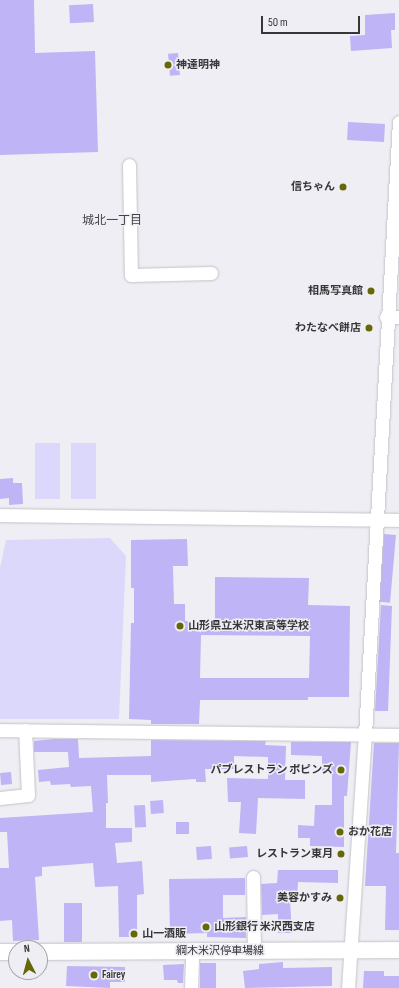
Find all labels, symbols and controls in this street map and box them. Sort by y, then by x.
scale bar [263,8,362,34]
text: 50 m [268,15,288,30]
place label: 神達明神 [176,58,220,72]
marker: 神達明神 [163,60,173,70]
place label: 信ちゃん [291,180,335,194]
marker: 信ちゃん [338,182,348,192]
district label: 城北一丁目 [82,214,142,228]
place label: 相馬写真館 [308,284,363,298]
marker: 相馬写真館 [366,286,376,296]
place label: わたなべ餅店 [295,321,361,335]
marker: わたなべ餅店 [364,323,374,333]
place label: 山形県立米沢東高等学校 [188,619,309,633]
marker: 山形県立米沢東高等学校 [175,621,185,631]
place label: パブレストラン ポピンズ [210,763,333,777]
marker: パブレストラン ポピンズ [336,765,346,775]
place label: おか花店 [348,825,392,839]
marker: おか花店 [335,827,345,837]
place label: レストラン東月 [256,847,333,861]
marker: レストラン東月 [336,849,346,859]
place label: 美容かすみ [277,891,332,905]
marker: 美容かすみ [335,893,345,903]
place label: 山形銀行 米沢西支店 [214,920,315,934]
marker: 山形銀行 米沢西支店 [201,922,211,932]
place label: 山一酒販 [142,927,186,941]
marker: 山一酒販 [129,929,139,939]
north arrow [8,940,48,980]
text: N [23,942,30,955]
street label: 綱木米沢停車場線 [176,944,264,958]
place label: Fairey [102,968,125,982]
marker: Fairey [89,970,99,980]

